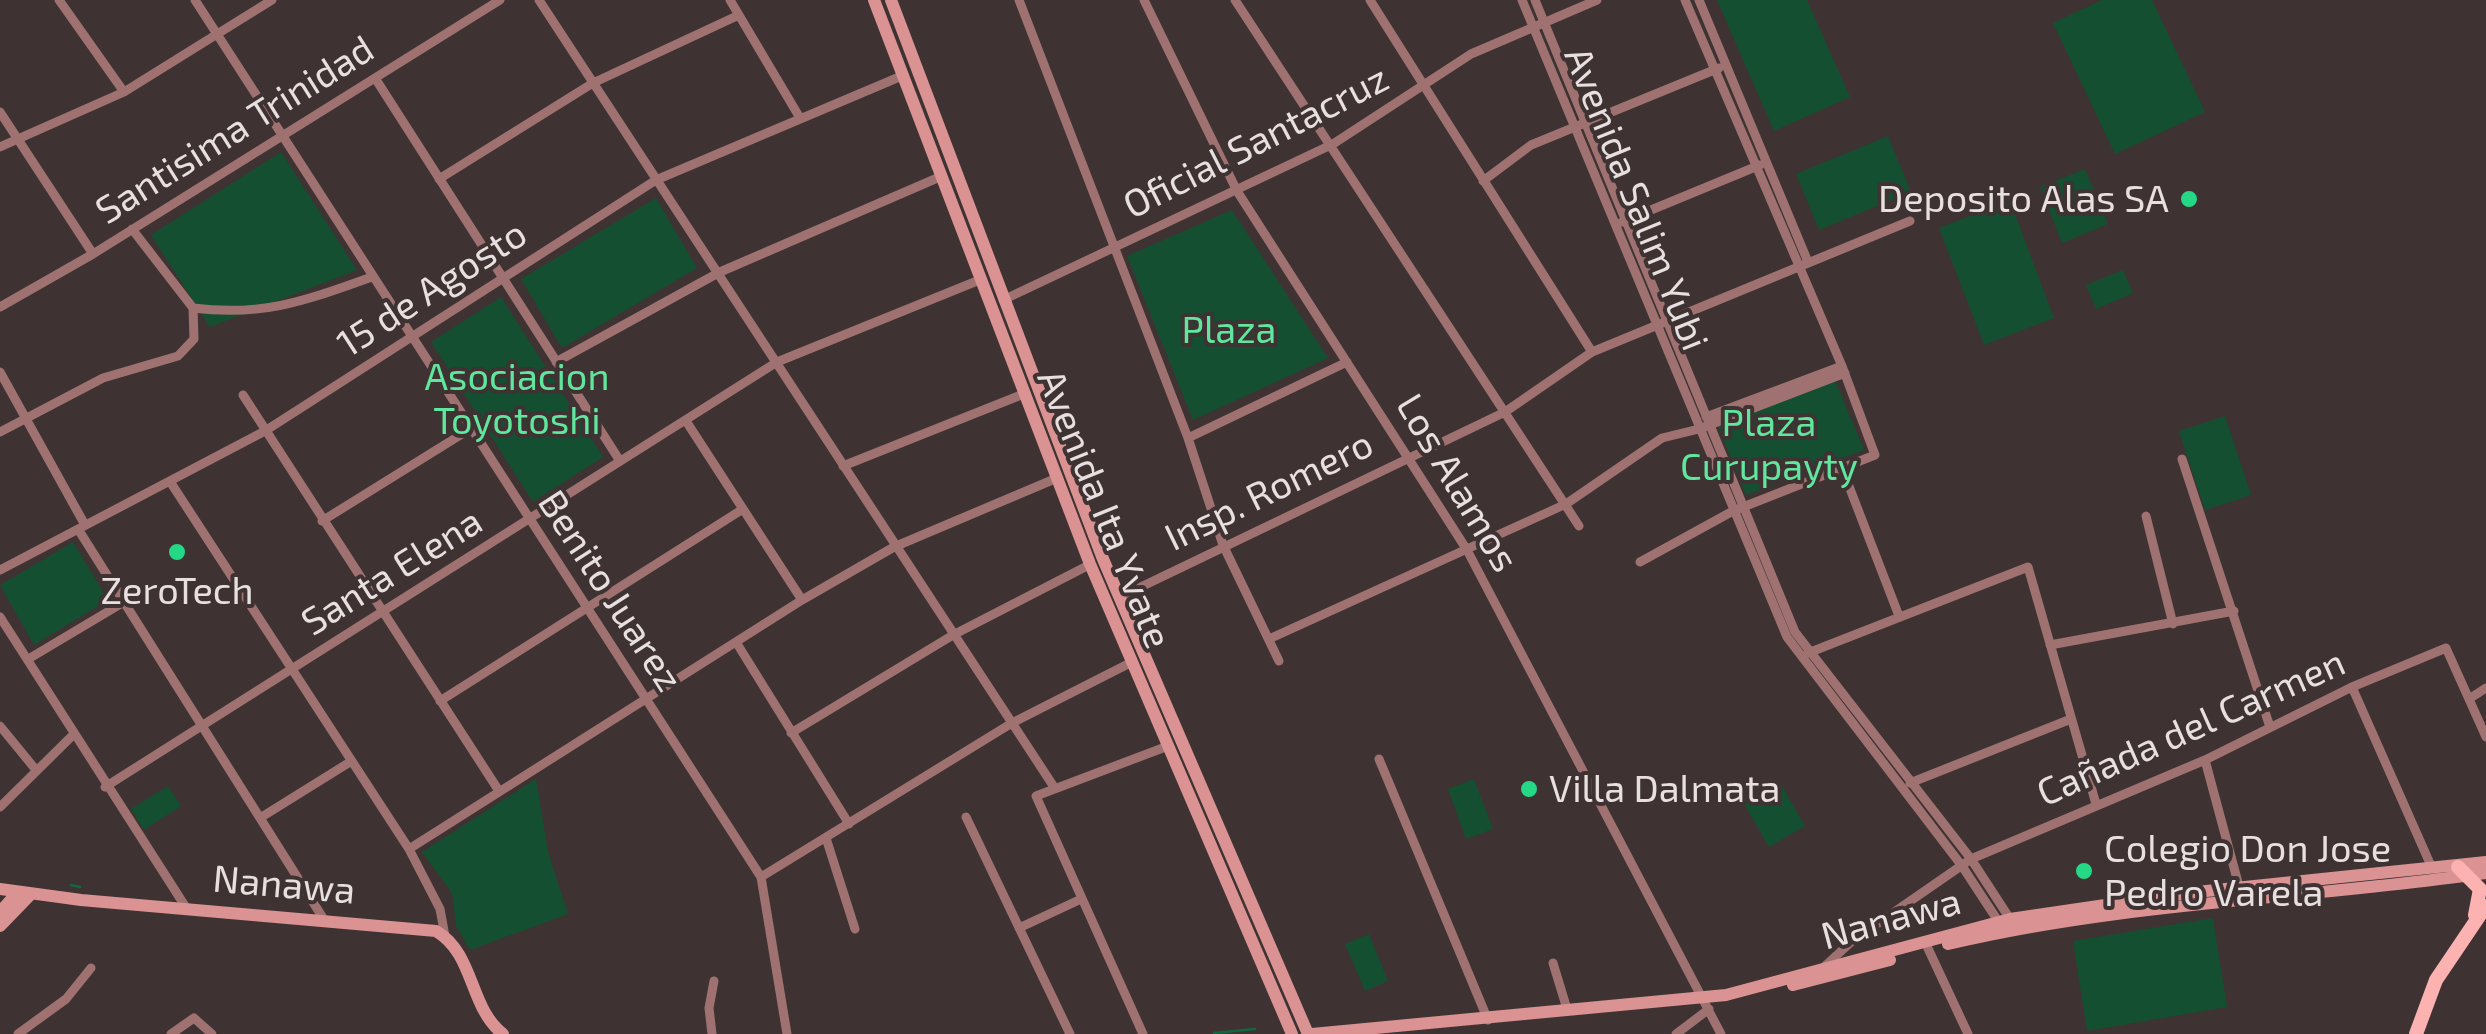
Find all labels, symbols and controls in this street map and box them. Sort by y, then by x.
street label: Santisima Trinidad [88,26,382,234]
street label: Avenida Salim Yubi [1554,41,1718,357]
street label: Oficial Santacruz [1116,56,1396,228]
place label: Deposito Alas SA [1878,176,2169,222]
marker: Deposito Alas SA [2178,188,2200,210]
street label: 15 de Agosto [329,211,535,367]
park label: Plaza [1182,307,1276,353]
park label: Asociacion Toyotoshi [424,354,610,444]
street label: Avenida Ita Yvate [1027,363,1181,655]
street label: Los Alamos [1386,386,1528,580]
park label: Plaza Curupayty [1680,400,1858,489]
street label: Insp. Romero [1158,421,1380,561]
street label: Benito Juarez [528,482,692,700]
street label: Santa Elena [293,499,491,645]
marker: ZeroTech [166,541,188,563]
place label: ZeroTech [101,568,253,614]
street label: Cañada del Carmen [2030,640,2352,816]
place label: Villa Dalmata [1549,766,1780,812]
marker: Villa Dalmata [1518,778,1540,800]
place label: Colegio Don Jose Pedro Varela [2104,826,2391,916]
street label: Nanawa [211,856,357,914]
marker: Colegio Don Jose Pedro Varela [2073,860,2095,882]
street label: Nanawa [1816,879,1966,959]

